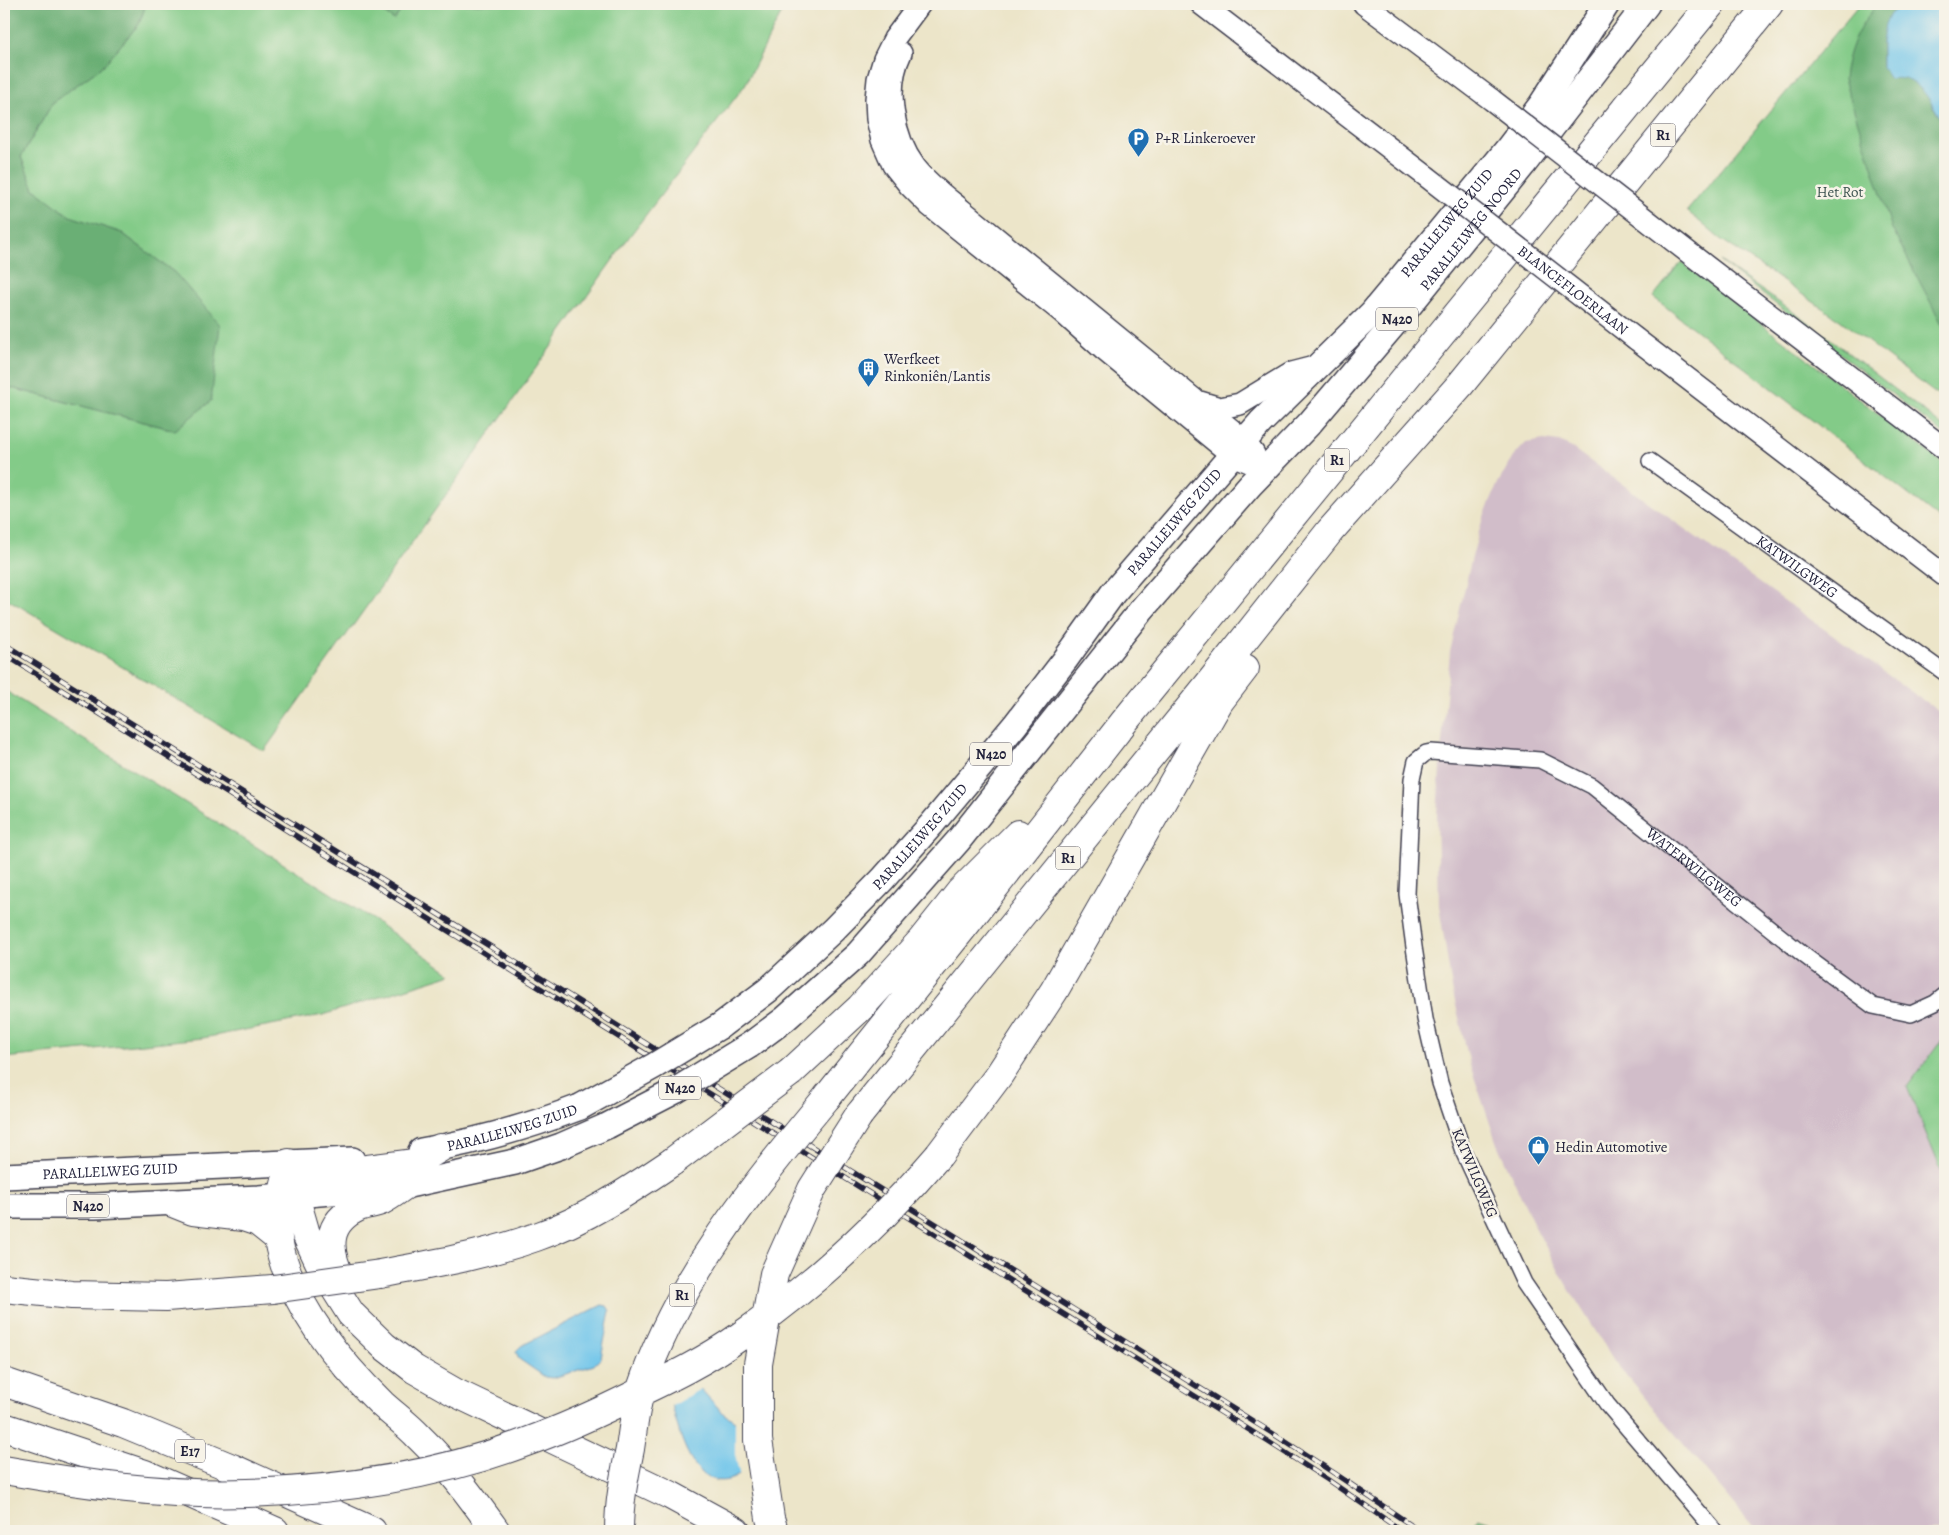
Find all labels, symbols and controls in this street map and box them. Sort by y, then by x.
road number: R1 [1650,124,1676,146]
parking icon: P+R Linkeroever [1127,126,1151,157]
place label: P+R Linkeroever [1155,128,1256,148]
street label: PARALLELWEG ZUID [1396,164,1498,281]
street label: PARALLELWEG NOORD [1415,164,1527,295]
park label: Het Rot [1817,182,1863,202]
street label: BLANCEFLOERLAAN [1514,241,1632,339]
road number: N420 [1376,308,1418,330]
place label: Werfkeet Rinkoniên/Lantis [883,349,990,386]
building icon: Werfkeet Rinkoniên/Lantis [856,356,880,387]
road number: R1 [1324,448,1350,472]
street label: PARALLELWEG ZUID [1123,464,1226,580]
street label: KATWILGWEG [1752,531,1842,603]
road number: N420 [970,742,1012,766]
street label: PARALLELWEG ZUID [868,779,972,894]
street label: WATERWILGWEG [1641,822,1746,912]
road number: R1 [1056,846,1080,870]
road number: N420 [659,1076,701,1100]
street label: PARALLELWEG ZUID [445,1099,580,1156]
street label: KATWILGWEG [1447,1125,1503,1221]
shop icon: Hedin Automotive [1527,1135,1551,1166]
place label: Hedin Automotive [1555,1137,1668,1157]
street label: PARALLELWEG ZUID [42,1158,178,1184]
road number: N420 [67,1194,109,1218]
road number: R1 [670,1284,694,1306]
road number: E17 [175,1440,205,1462]

